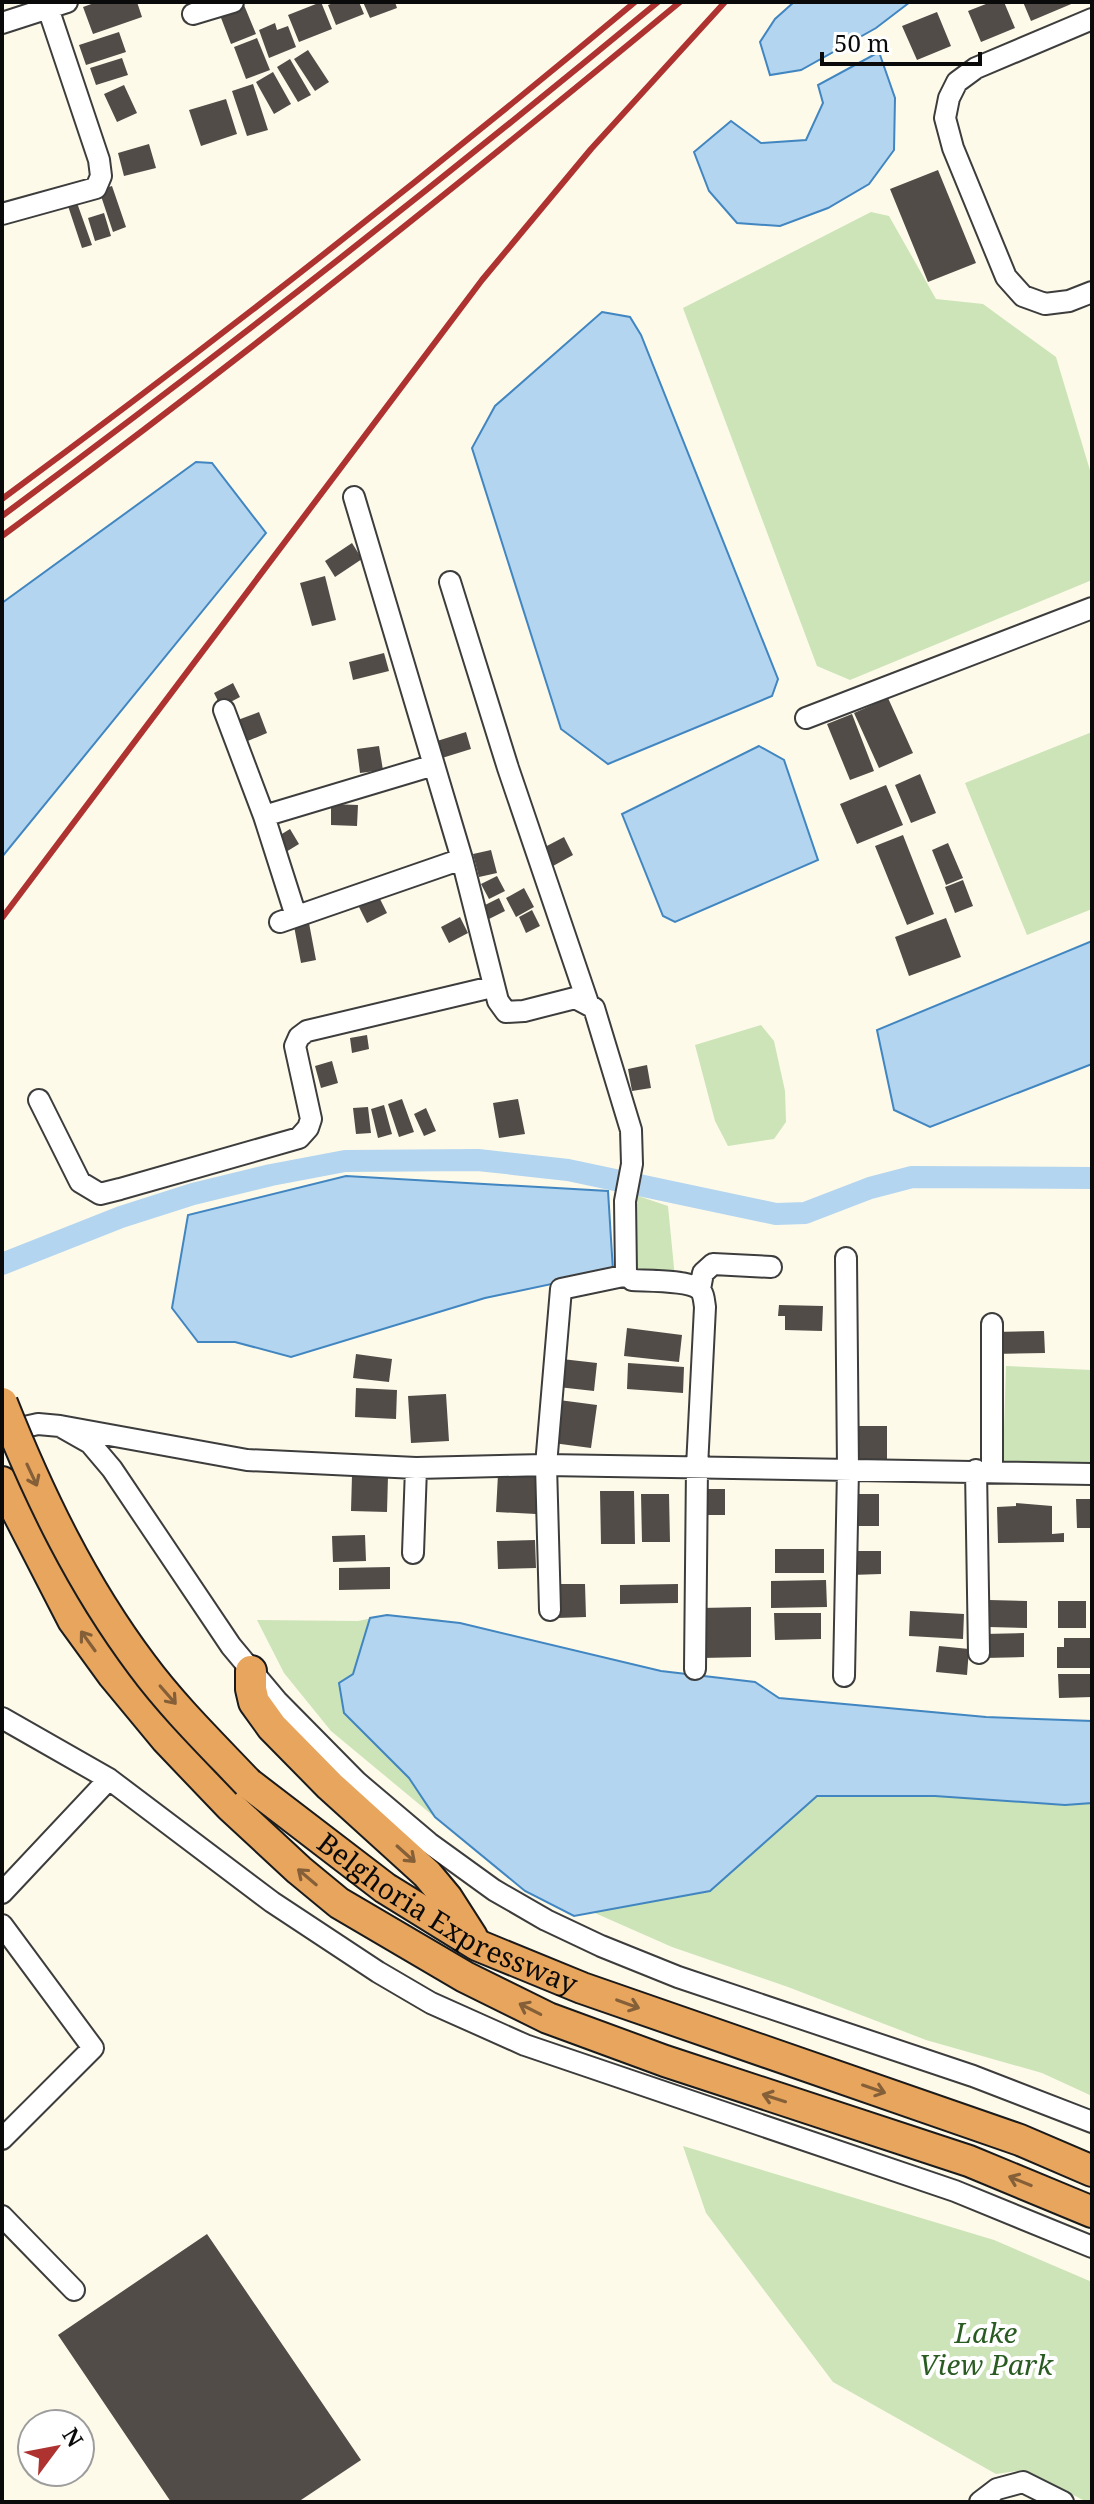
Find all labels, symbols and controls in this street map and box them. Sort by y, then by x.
scale bar [822,16,980,66]
text: 50 m [834,26,890,59]
one-way arrow [25,1463,40,1487]
one-way arrow [80,1630,97,1652]
one-way arrow [158,1685,176,1705]
street label: Belghoria Expressway [310,1823,584,2002]
one-way arrow [395,1844,415,1862]
one-way arrow [297,1868,318,1886]
one-way arrow [615,1998,640,2013]
one-way arrow [519,2001,542,2016]
one-way arrow [861,2083,886,2097]
one-way arrow [762,2089,787,2104]
one-way arrow [1008,2173,1033,2188]
park label: Lake View Park [919,2313,1054,2383]
north arrow [16,2408,96,2488]
text: N [56,2422,91,2452]

